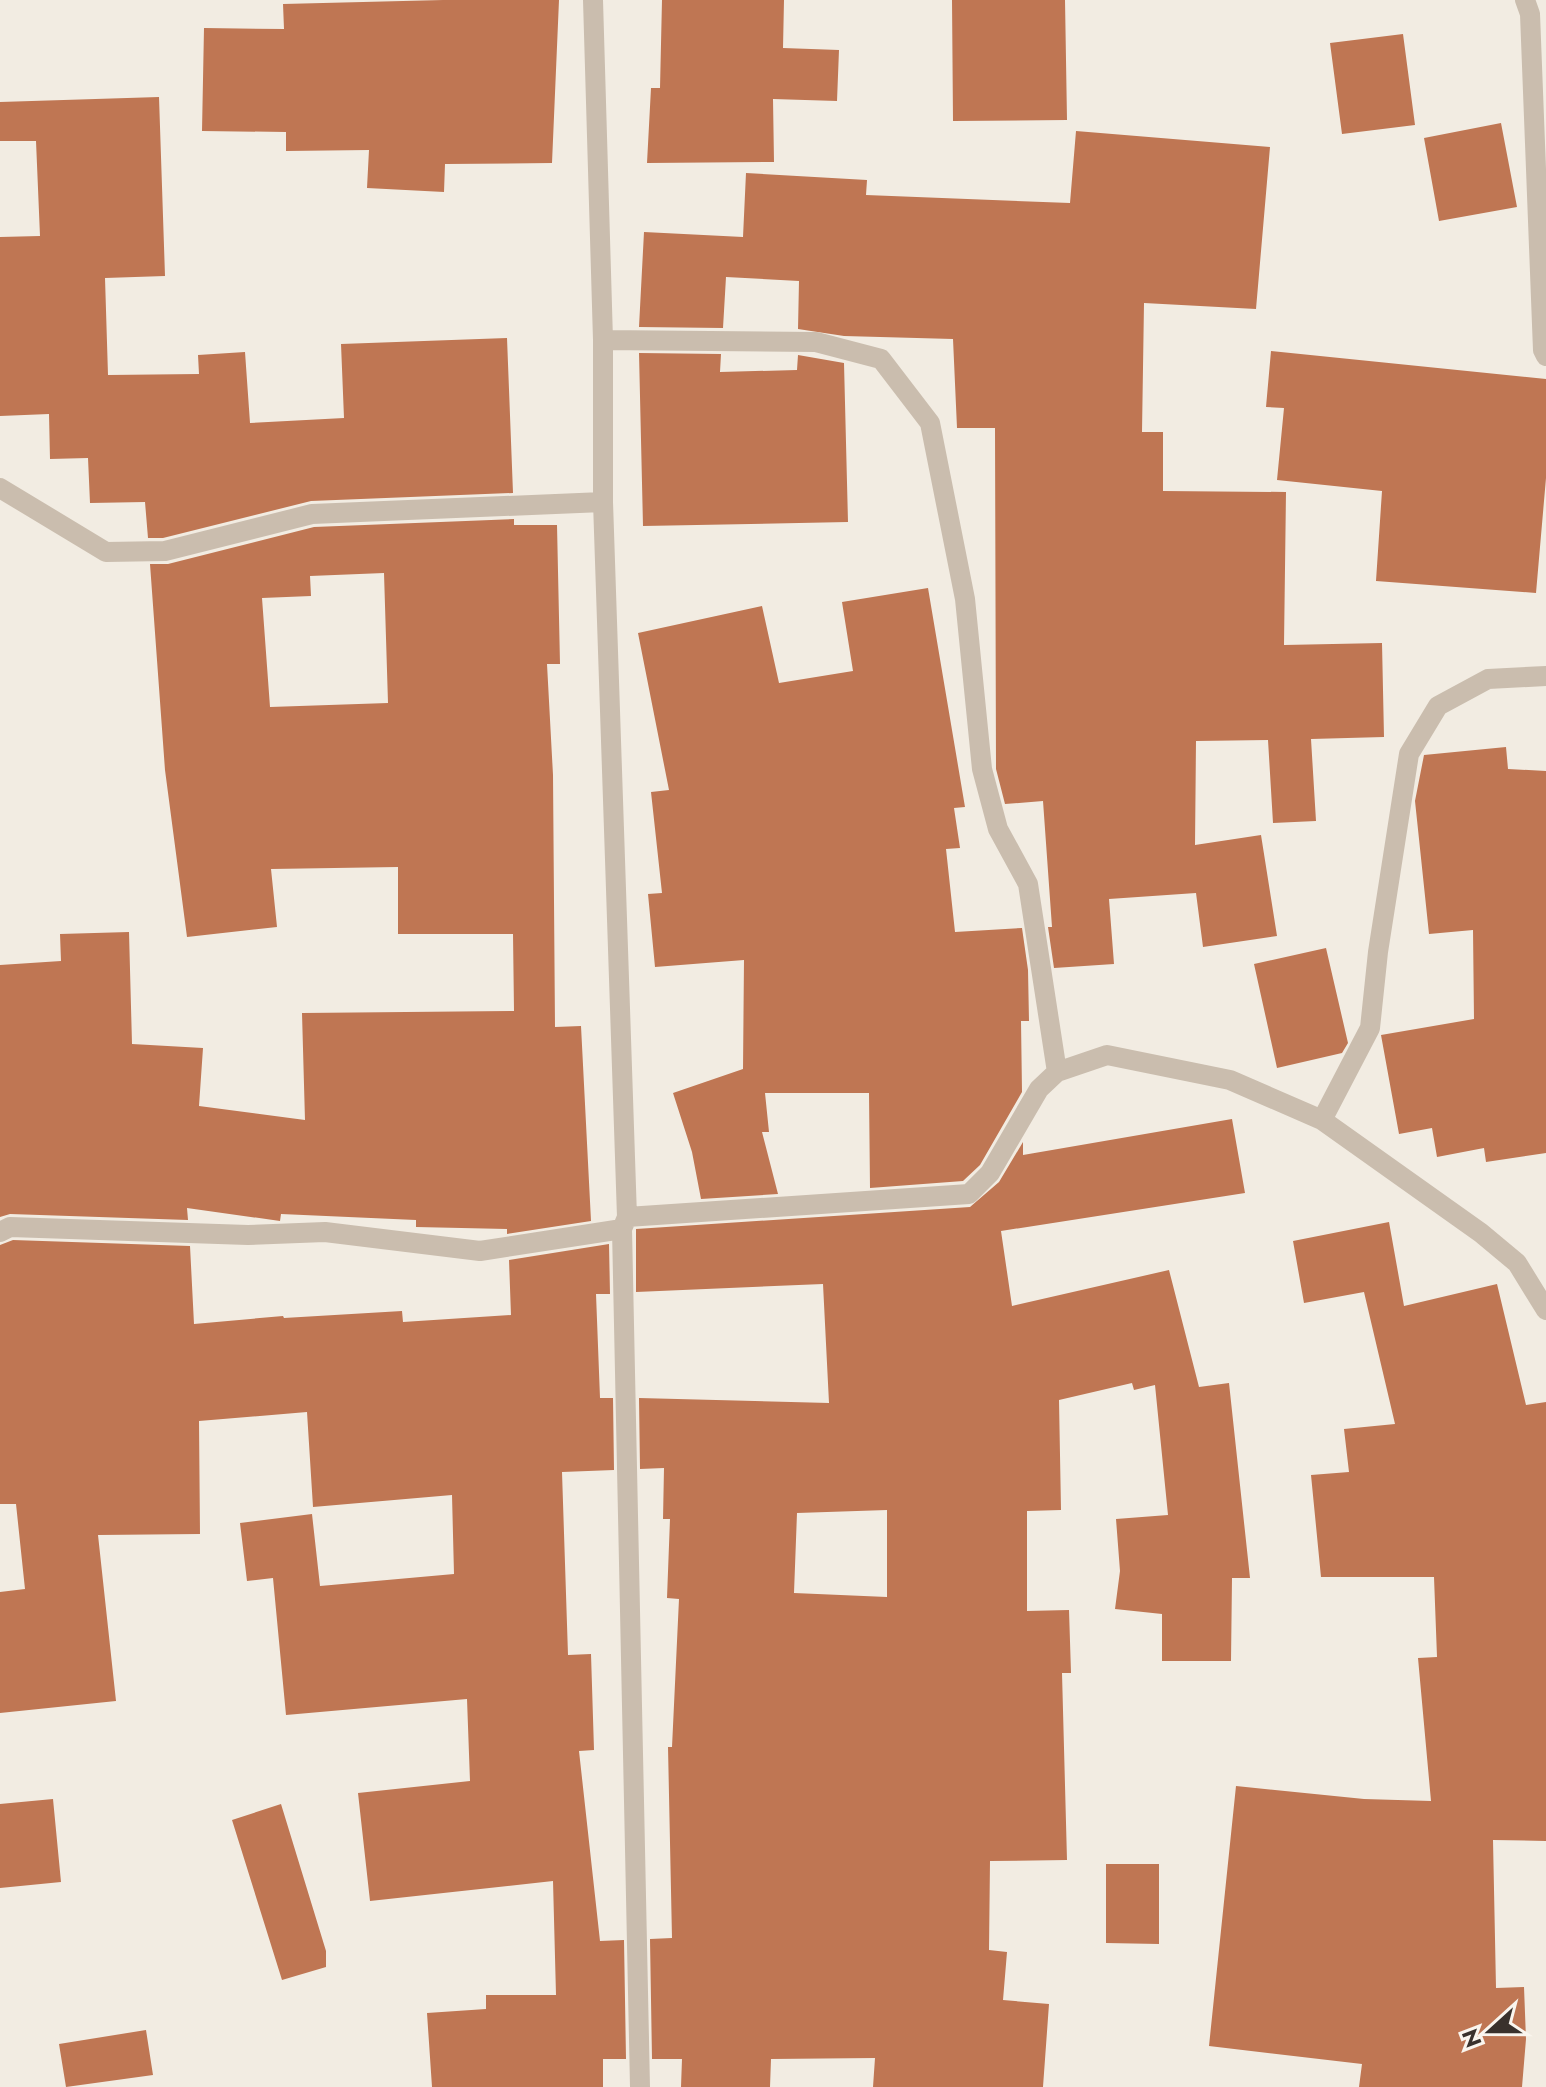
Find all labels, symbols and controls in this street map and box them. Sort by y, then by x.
north arrow [1450,1991,1530,2071]
text: N [1453,2024,1489,2052]

